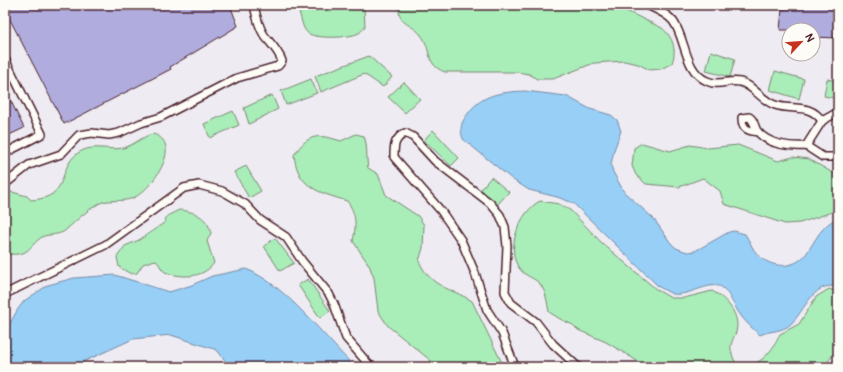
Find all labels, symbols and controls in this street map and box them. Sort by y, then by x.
north arrow [781,22,821,62]
text: N [802,32,817,45]

